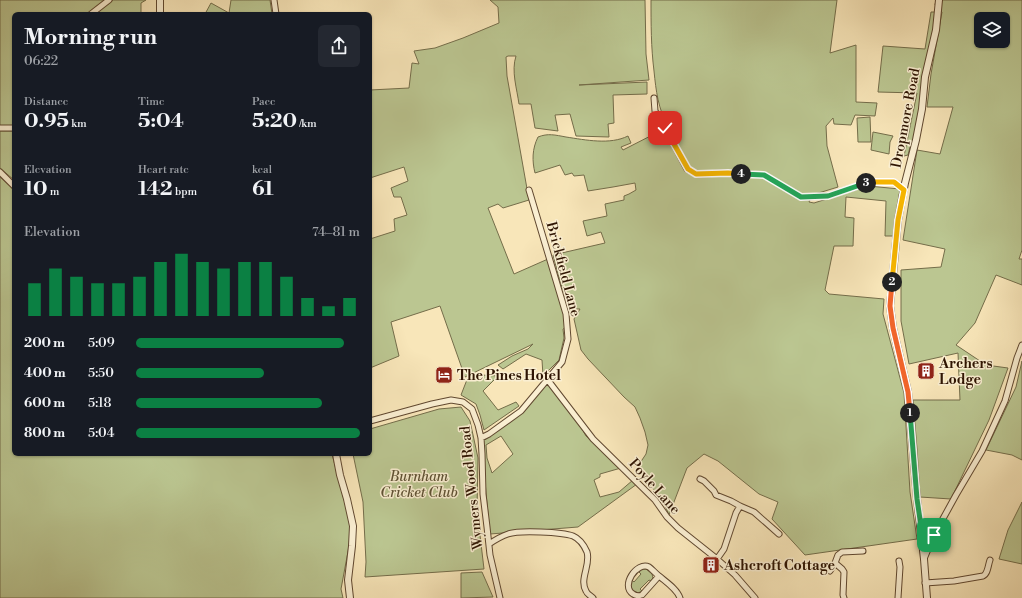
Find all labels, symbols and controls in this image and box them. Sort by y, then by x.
map controls [974,12,1010,48]
button: layers [974,12,1010,48]
text: Morning run [24,24,157,51]
button: share [318,25,360,67]
text: 06:22 [24,53,58,69]
street label: Dropmore Road [887,67,924,170]
text: Distance [24,95,68,109]
text: Time [138,95,165,109]
text: Pace [252,95,276,109]
text: 0.95 [24,109,69,134]
text: 5:04 [138,109,184,134]
text: 5:20 [252,109,297,134]
pin [648,111,682,145]
text: km [69,117,87,131]
text: /km [297,117,317,131]
icon: check [654,117,676,139]
text: Elevation [24,163,72,177]
text: Heart rate [138,163,189,177]
text: kcal [252,163,272,177]
pin: 4 [731,164,751,184]
text: 4 [737,167,745,181]
pin: 3 [856,173,876,193]
text: 3 [863,176,869,190]
text: 10 [24,177,48,202]
text: 142 [138,177,173,202]
text: 61 [252,177,274,202]
text: m [48,185,59,199]
text: bpm [173,185,197,199]
street label: Brickfield Lane [541,219,584,319]
text: Elevation [24,224,80,240]
text: 74–81 m [312,224,360,240]
pin: 2 [882,272,902,292]
text: 2 [889,275,895,289]
text: 200 m [24,335,65,351]
text: 5:09 [88,335,115,351]
place label: Archers Lodge [938,355,992,389]
building icon: Archers Lodge [916,361,936,381]
text: 400 m [24,365,66,381]
text: 5:50 [88,365,114,381]
hotel icon: The Pines Hotel [434,365,454,385]
place label: The Pines Hotel [457,367,561,385]
text: 600 m [24,395,65,411]
text: 5:18 [88,395,111,411]
pin: 1 [900,403,920,423]
text: 1 [907,406,913,420]
text: 800 m [24,425,65,441]
text: 5:04 [88,425,114,441]
street label: Wymers Wood Road [457,425,488,552]
street label: Poyle Lane [625,455,684,518]
park label: Burnham Cricket Club [380,468,458,502]
pin [917,518,951,552]
icon: arrive [923,524,945,546]
building icon: Ashcroft Cottage [701,555,721,575]
place label: Ashcroft Cottage [723,557,836,575]

